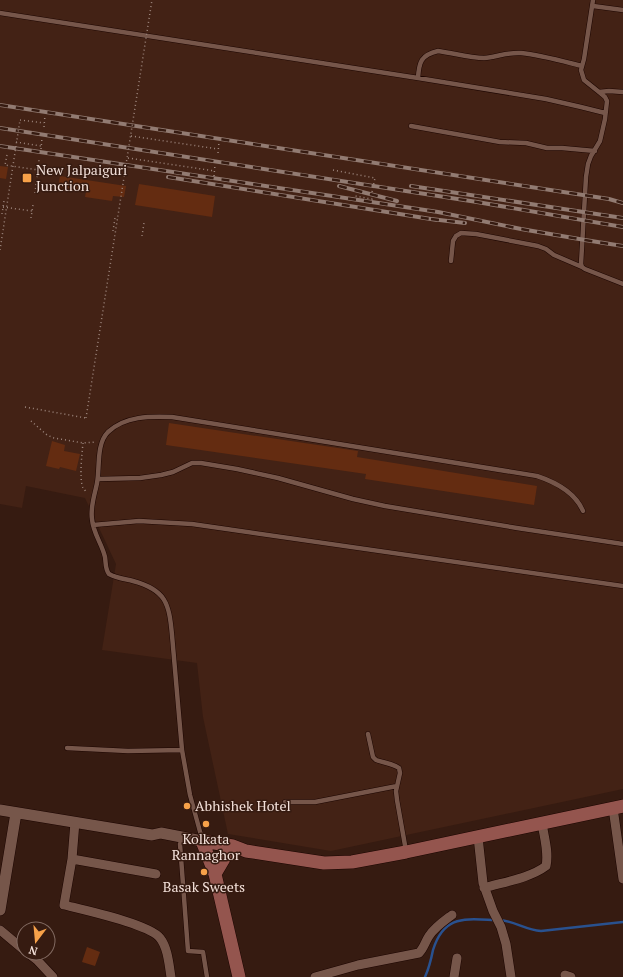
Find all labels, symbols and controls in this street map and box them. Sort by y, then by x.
place label: New Jalpaiguri Junction [36,160,127,195]
marker: New Jalpaiguri Junction [21,172,33,184]
place label: Abhishek Hotel [195,796,291,815]
marker: Abhishek Hotel [182,801,192,811]
marker: Kolkata Rannaghor [201,819,211,829]
place label: Kolkata Rannaghor [172,829,241,864]
marker: Basak Sweets [199,867,209,877]
place label: Basak Sweets [163,877,245,896]
north arrow [16,921,56,961]
text: N [27,943,39,958]

